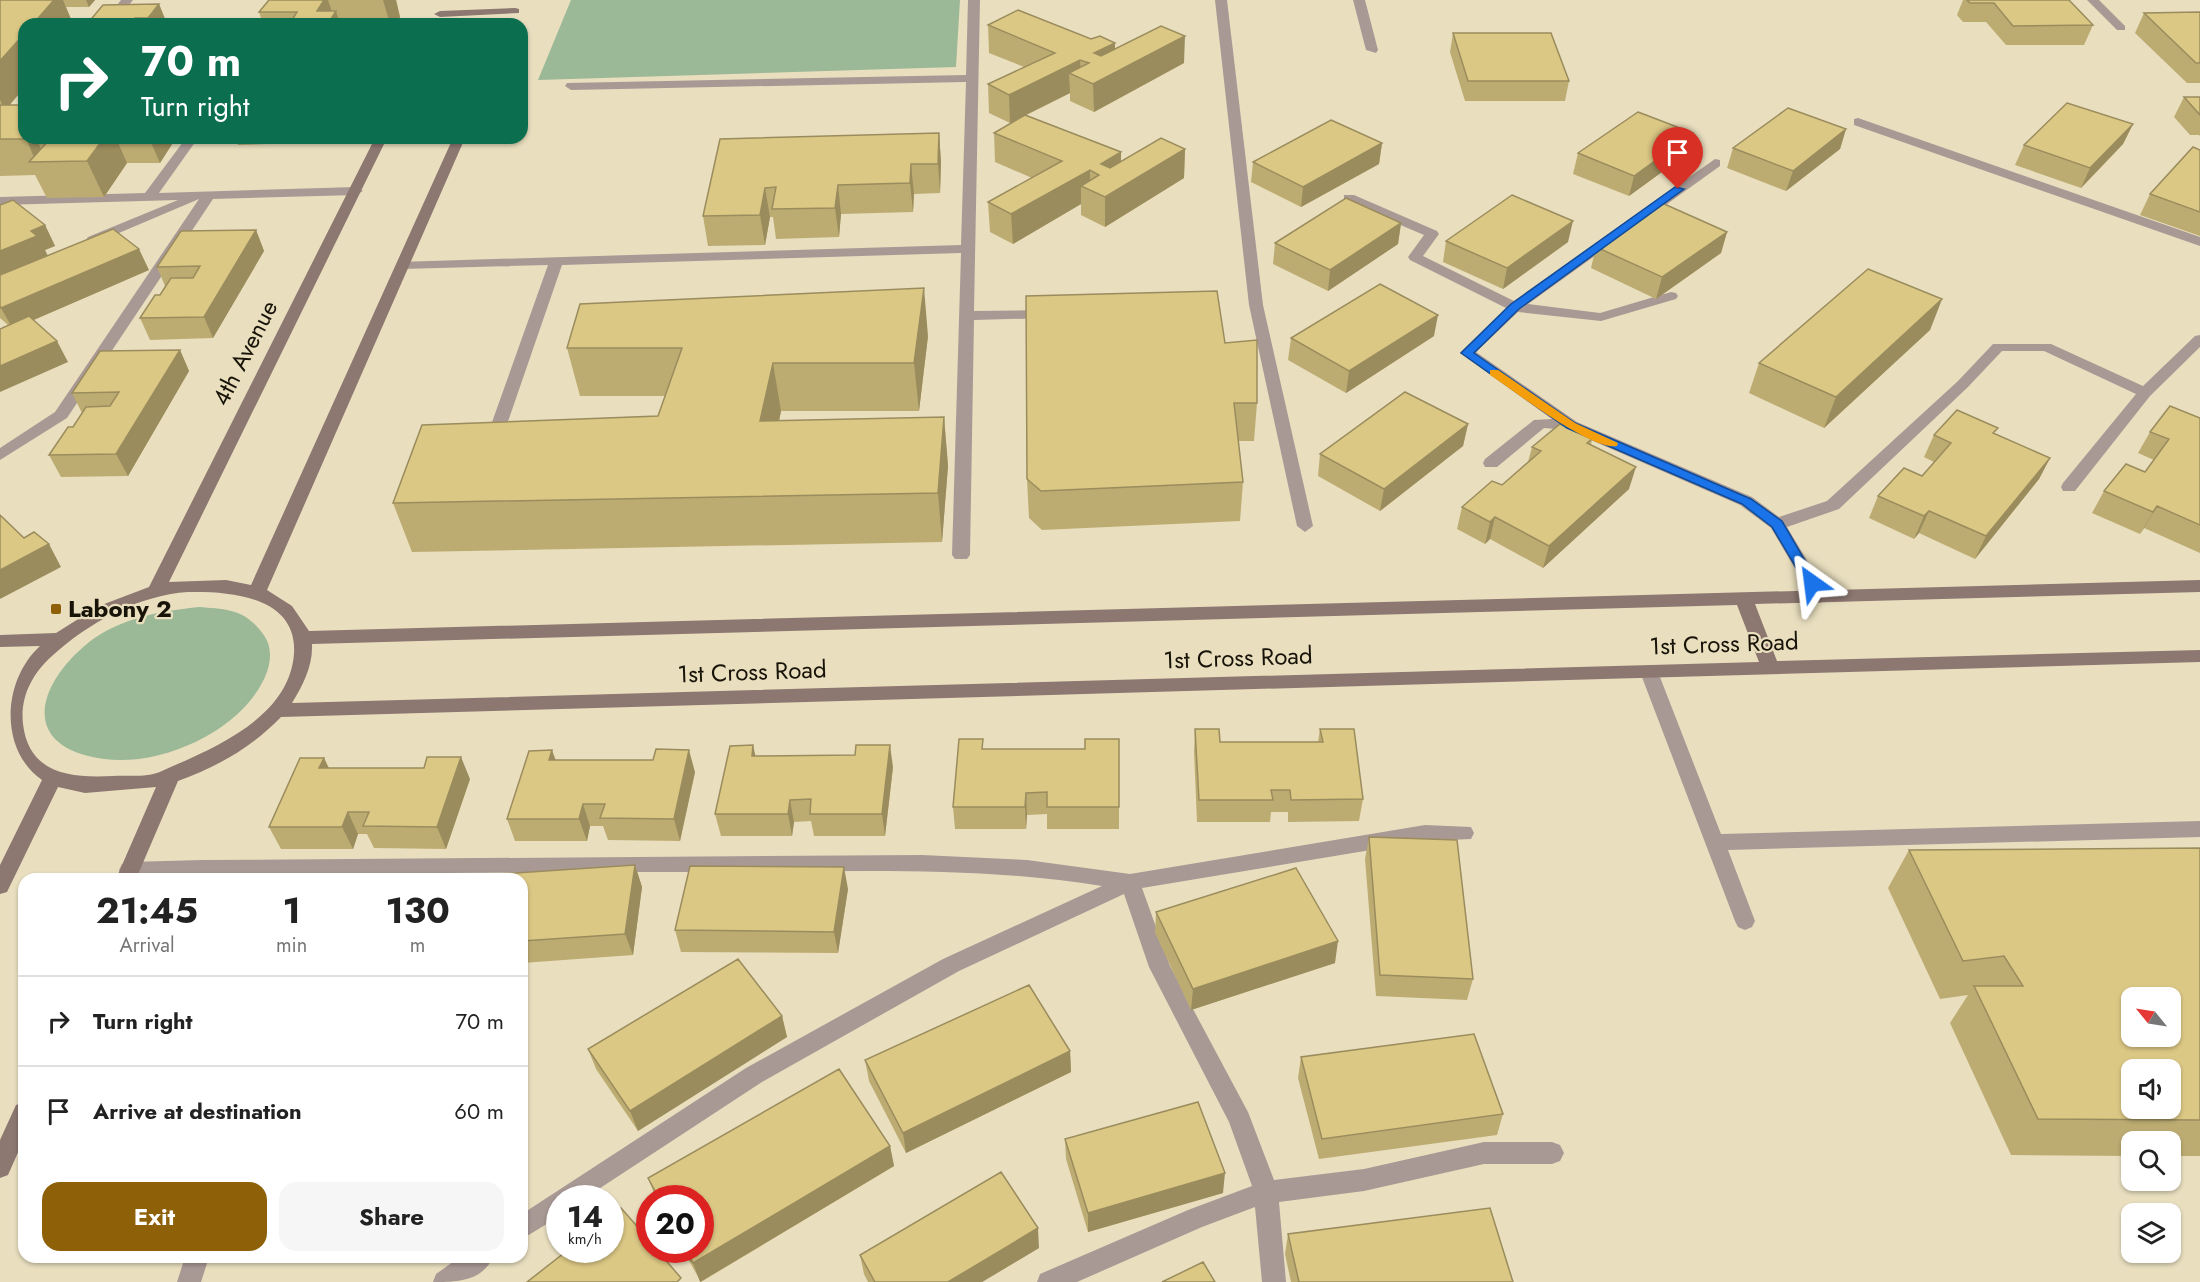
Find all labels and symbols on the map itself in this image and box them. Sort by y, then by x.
pin [1652,127,1703,189]
street label: 4th Avenue [203,294,286,412]
position arrow [1780,551,1844,615]
place label: Labony 2 [68,591,172,626]
marker: Labony 2 [49,602,63,616]
street label: 1st Cross Road [1649,623,1799,664]
street label: 1st Cross Road [1163,637,1313,678]
street label: 1st Cross Road [677,651,827,692]
north arrow [2121,987,2181,1047]
speed limit sign: 20 [636,1185,714,1263]

